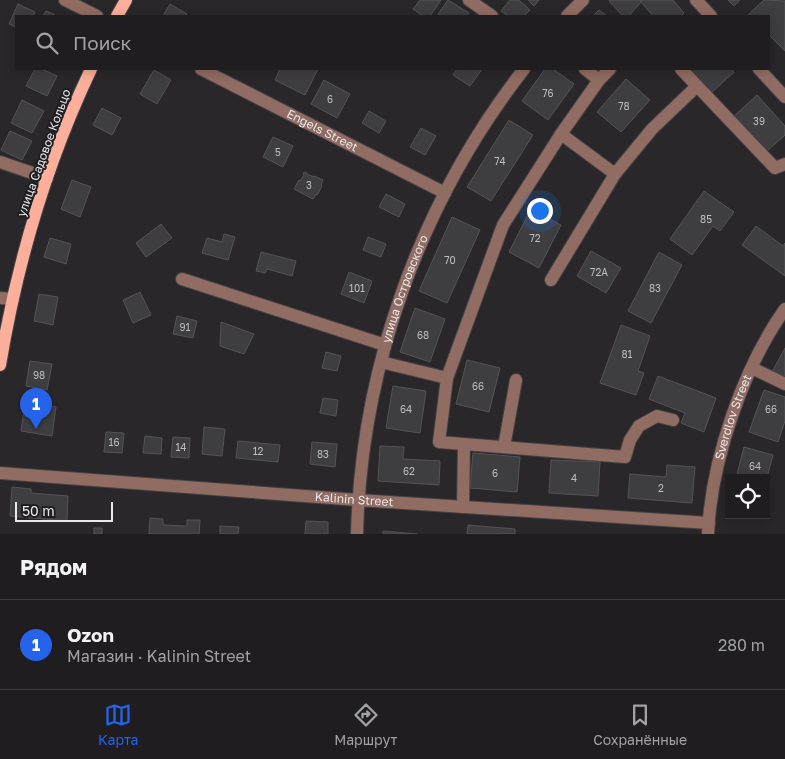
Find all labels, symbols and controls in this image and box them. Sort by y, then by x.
search box [15,15,770,70]
icon: search [33,29,61,57]
text: Поиск [73,31,132,54]
street label: улица Садовое Кольцо [13,87,74,219]
house number: 76 [542,87,554,99]
house number: 6 [327,93,333,105]
house number: 78 [618,100,630,112]
street label: Engels Street [284,106,361,155]
house number: 39 [753,115,765,127]
house number: 5 [275,146,281,158]
house number: 74 [494,155,506,167]
house number: 3 [306,179,312,191]
your location [527,198,553,224]
house number: 85 [700,213,712,225]
street label: улица Островского [378,232,431,345]
house number: 72 [529,232,541,244]
house number: 70 [444,254,456,266]
house number: 72А [590,266,608,278]
house number: 101 [349,282,365,294]
house number: 83 [649,282,661,294]
house number: 91 [180,321,191,333]
house number: 68 [417,329,429,341]
house number: 81 [622,348,633,360]
house number: 98 [33,369,45,381]
street label: Sverdlov Street [711,372,754,461]
house number: 66 [472,380,484,392]
pin: 1 [20,388,52,429]
house number: 64 [400,403,412,415]
house number: 66 [765,403,777,415]
house number: 16 [109,436,119,448]
house number: 14 [176,441,186,453]
house number: 12 [253,445,264,457]
house number: 83 [317,448,329,460]
house number: 64 [749,460,761,472]
house number: 62 [403,465,415,477]
house number: 6 [492,467,498,479]
house number: 4 [571,472,577,484]
map controls [725,474,770,519]
button: locate [725,474,770,519]
house number: 2 [658,482,664,494]
street label: Kalinin Street [314,489,394,509]
scale bar [15,499,112,522]
text: 50 m [22,502,55,519]
text: Рядом [20,554,87,580]
text: Ozon [67,623,114,646]
text: 1 [32,635,40,655]
text: 280 m [718,635,765,655]
text: Магазин · Kalinin Street [67,646,251,666]
tab: Карта [98,701,138,748]
tab: Маршрут [334,701,397,748]
tab: Сохранённые [593,701,687,748]

